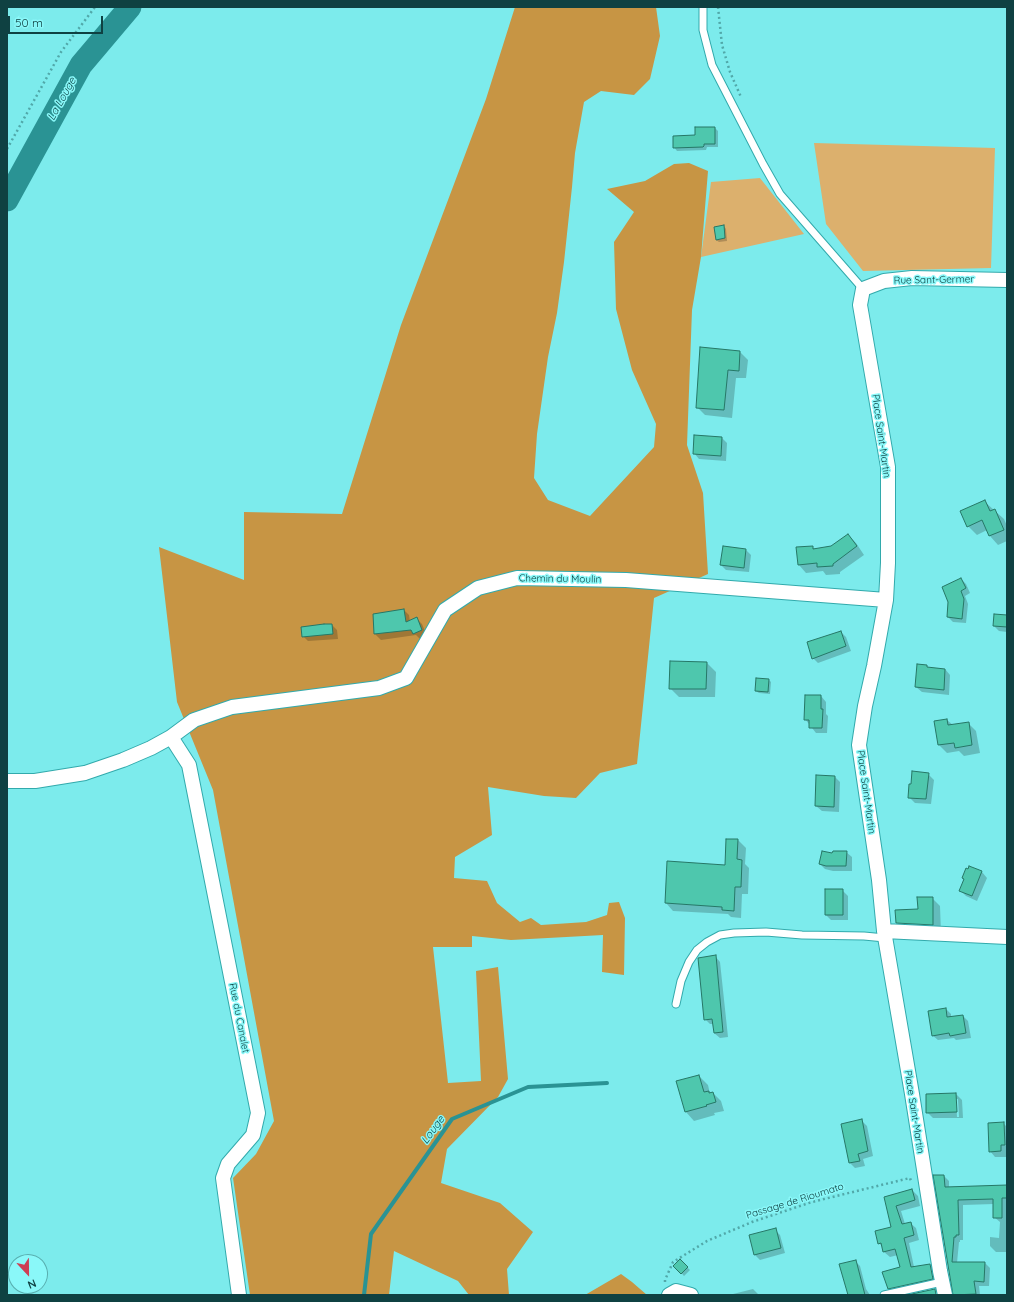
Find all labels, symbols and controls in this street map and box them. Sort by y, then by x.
scale bar [10,8,105,34]
text: 50 m [15,15,43,30]
water label: La Louge [45,75,79,123]
street label: Rue Sant-Germer [894,273,974,287]
street label: Place Saint-Martin [869,393,893,479]
street label: Chemin du Moulin [519,572,601,586]
street label: Place Saint-Martin [854,749,878,835]
street label: Rue du Canalet [226,982,252,1054]
street label: Place Saint-Martin [901,1069,927,1155]
water label: Louge [418,1113,448,1147]
street label: Passage de Rioumato [745,1180,845,1222]
north arrow [8,1254,48,1294]
text: N [26,1276,38,1292]

